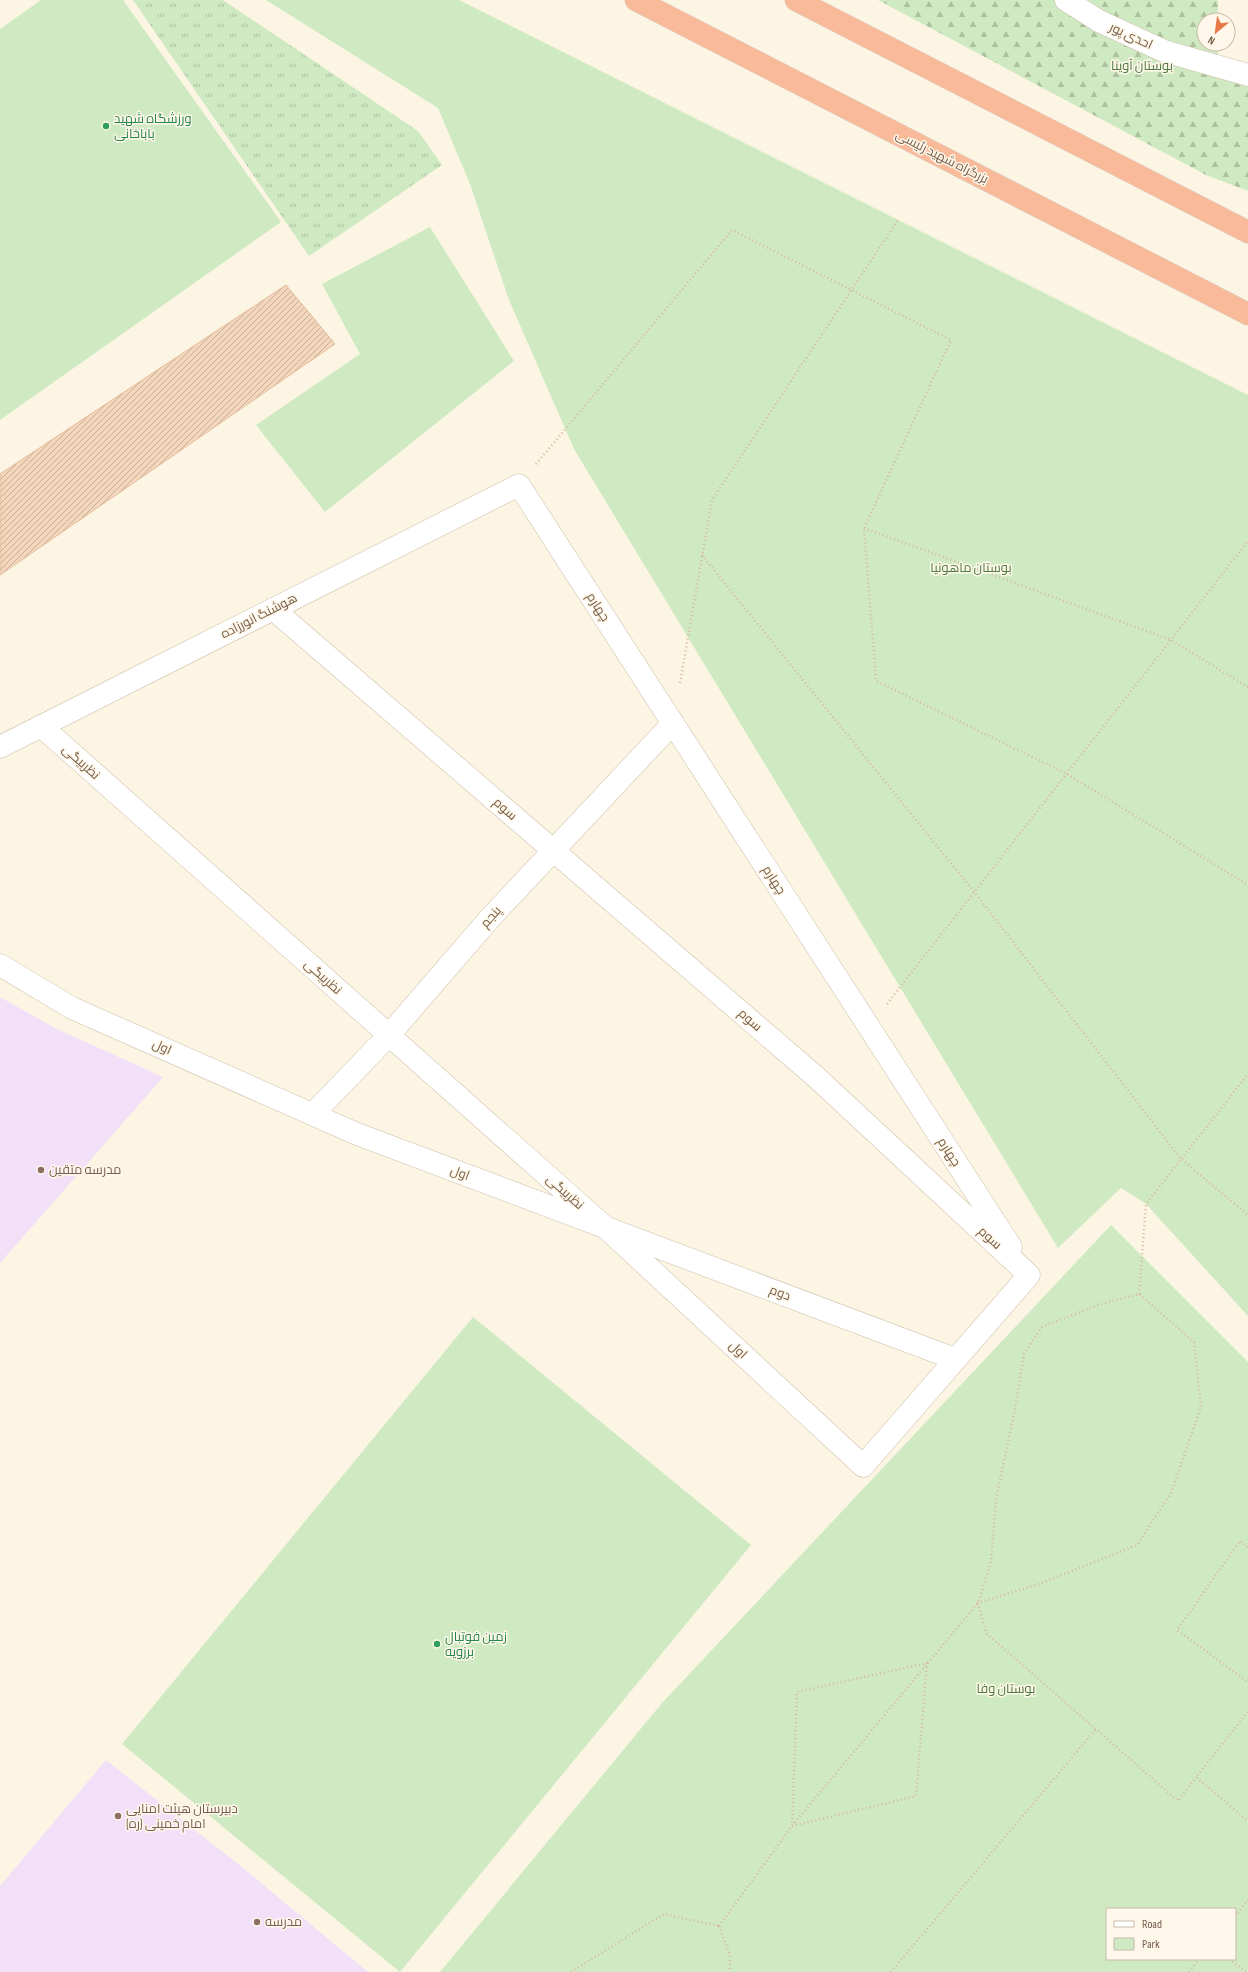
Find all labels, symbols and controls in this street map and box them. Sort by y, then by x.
north arrow [1196,12,1236,52]
street label: احدی پور [1106,19,1155,54]
text: N [1206,33,1217,47]
park label: بوستان آوینا [1111,58,1173,74]
place label: ورزشگاه شهید باباخانی [114,111,191,142]
marker: ورزشگاه شهید باباخانی [101,121,111,131]
street label: بزرگراه شهید رئیسی [893,127,991,187]
park label: بوستان ماهونیا [930,560,1012,576]
street label: هوشنگ انورزاده [218,590,300,642]
street label: چهارم [582,590,613,625]
street label: نظربیگی [59,741,103,783]
street label: سوم [489,794,520,824]
street label: چهارم [758,863,789,898]
street label: پنجم [477,902,506,932]
street label: نظربیگی [301,956,345,998]
street label: سوم [734,1005,765,1035]
street label: اول [150,1036,174,1058]
street label: چهارم [933,1135,964,1170]
place label: مدرسه متقین [49,1162,121,1178]
street label: اول [448,1162,472,1184]
marker: مدرسه متقین [36,1165,46,1175]
street label: نظربیگی [543,1171,587,1213]
street label: سوم [974,1223,1005,1254]
street label: دوم [767,1282,793,1305]
street label: اول [726,1338,750,1362]
place label: زمین فوتبال برزویه [445,1629,507,1660]
marker: زمین فوتبال برزویه [432,1639,442,1649]
park label: بوستان وفا [977,1681,1035,1697]
place label: دبیرستان هیئت امنایی امام خمینی (ره) [126,1801,238,1833]
marker: دبیرستان هیئت امنایی امام خمینی (ره) [113,1811,123,1821]
legend [1106,1908,1236,1960]
place label: مدرسه [265,1914,302,1930]
marker: مدرسه [252,1917,262,1927]
text: Road [1142,1917,1162,1932]
text: Park [1142,1937,1160,1952]

